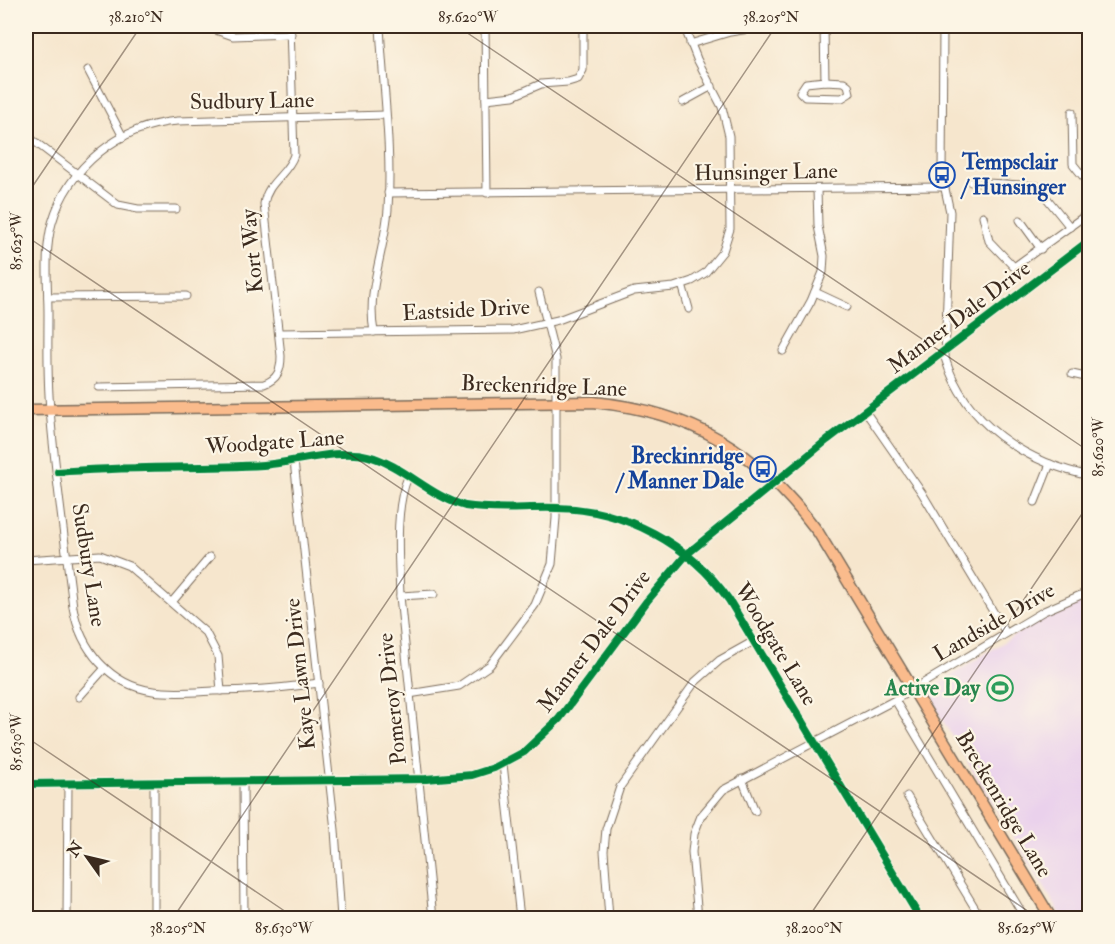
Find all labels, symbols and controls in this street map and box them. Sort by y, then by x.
text: 38.210°N [109,8,164,27]
text: 85.620°W [438,8,499,27]
text: 38.205°N [743,8,800,27]
street label: Sudbury Lane [190,86,314,116]
place label: Tempsclair / Hunsinger [960,148,1067,202]
street label: Hunsinger Lane [694,157,838,187]
bus stop icon: Tempsclair / Hunsinger [927,160,957,190]
street label: Kort Way [234,207,270,294]
text: 85.625°W [7,211,26,270]
street label: Manner Dale Drive [882,254,1036,380]
street label: Eastside Drive [401,293,531,327]
street label: Breckenridge Lane [460,369,628,403]
text: 85.620°W [1089,416,1108,477]
street label: Woodgate Lane [204,423,345,461]
place label: Breckinridge / Manner Dale [615,442,745,495]
bus stop icon: Breckinridge / Manner Dale [748,454,778,484]
street label: Sudbury Lane [65,501,113,629]
street label: Manner Dale Drive [531,564,657,718]
street label: Woodgate Lane [728,576,824,711]
street label: Landside Drive [928,576,1060,668]
street label: Kaye Lawn Drive [278,597,322,751]
street label: Pomeroy Drive [371,632,413,766]
sports icon: Active Day [985,673,1015,703]
place label: Active Day [884,674,981,703]
text: 85.630°W [7,712,26,771]
street label: Breckenridge Lane [949,726,1059,882]
north arrow [57,827,117,887]
text: N [63,837,88,862]
text: 38.205°N [150,919,207,938]
text: 85.630°W [255,919,314,938]
text: 38.200°N [785,919,843,938]
text: 85.625°W [998,919,1057,938]

